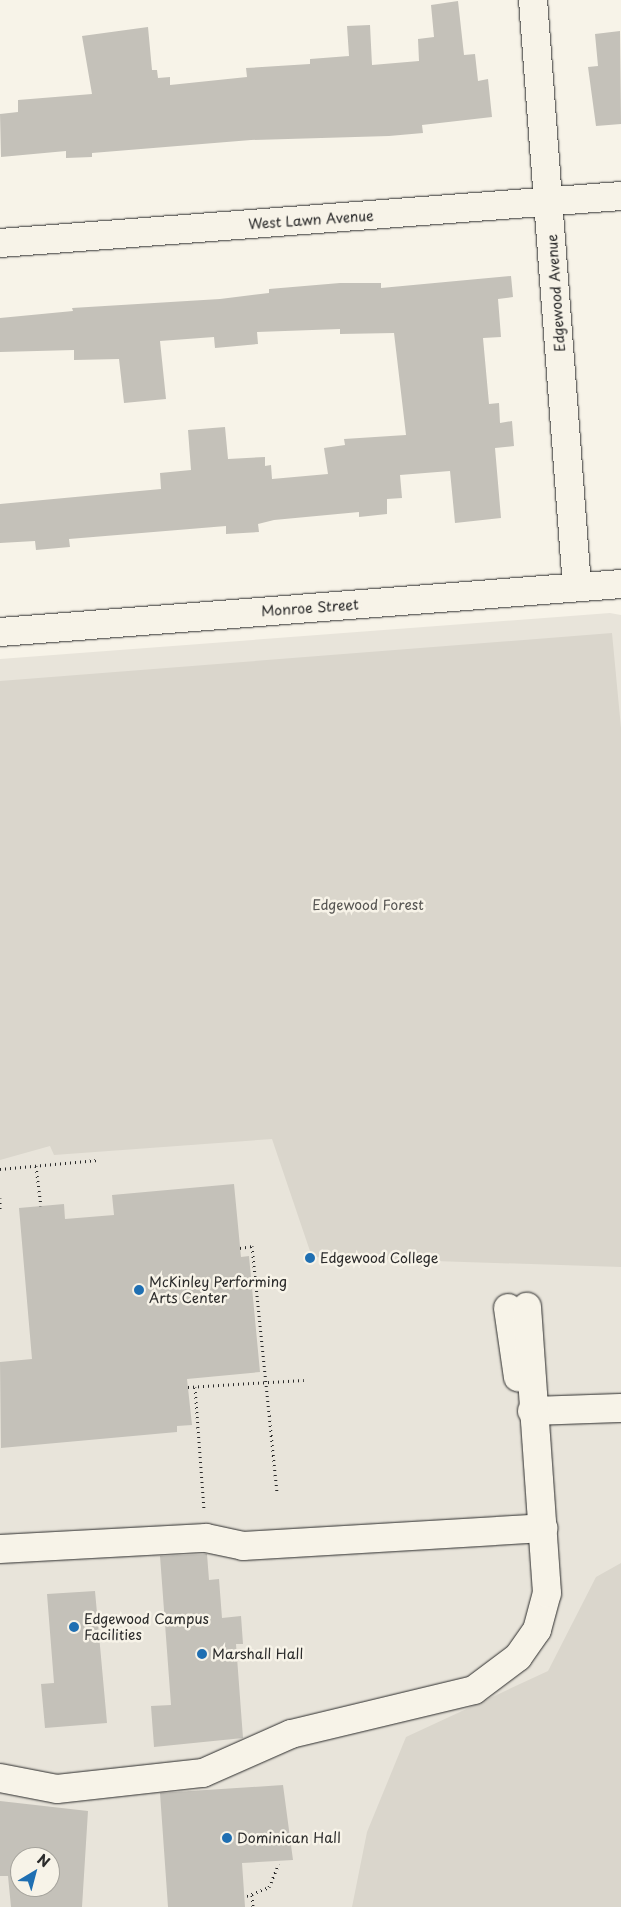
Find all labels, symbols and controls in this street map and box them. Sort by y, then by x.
street label: West Lawn Avenue [248,207,374,233]
street label: Edgewood Avenue [543,233,569,353]
street label: Monroe Street [261,596,359,620]
park label: Edgewood Forest [312,897,424,913]
place label: Edgewood College [320,1250,439,1266]
marker: Edgewood College [304,1252,316,1264]
place label: McKinley Performing Arts Center [149,1274,288,1306]
marker: McKinley Performing Arts Center [133,1284,145,1296]
place label: Edgewood Campus Facilities [84,1611,209,1644]
marker: Edgewood Campus Facilities [68,1621,80,1633]
place label: Marshall Hall [212,1646,303,1662]
marker: Marshall Hall [196,1648,208,1660]
place label: Dominican Hall [237,1830,341,1846]
marker: Dominican Hall [221,1832,233,1844]
north arrow [10,1847,60,1897]
text: N [33,1849,54,1872]

